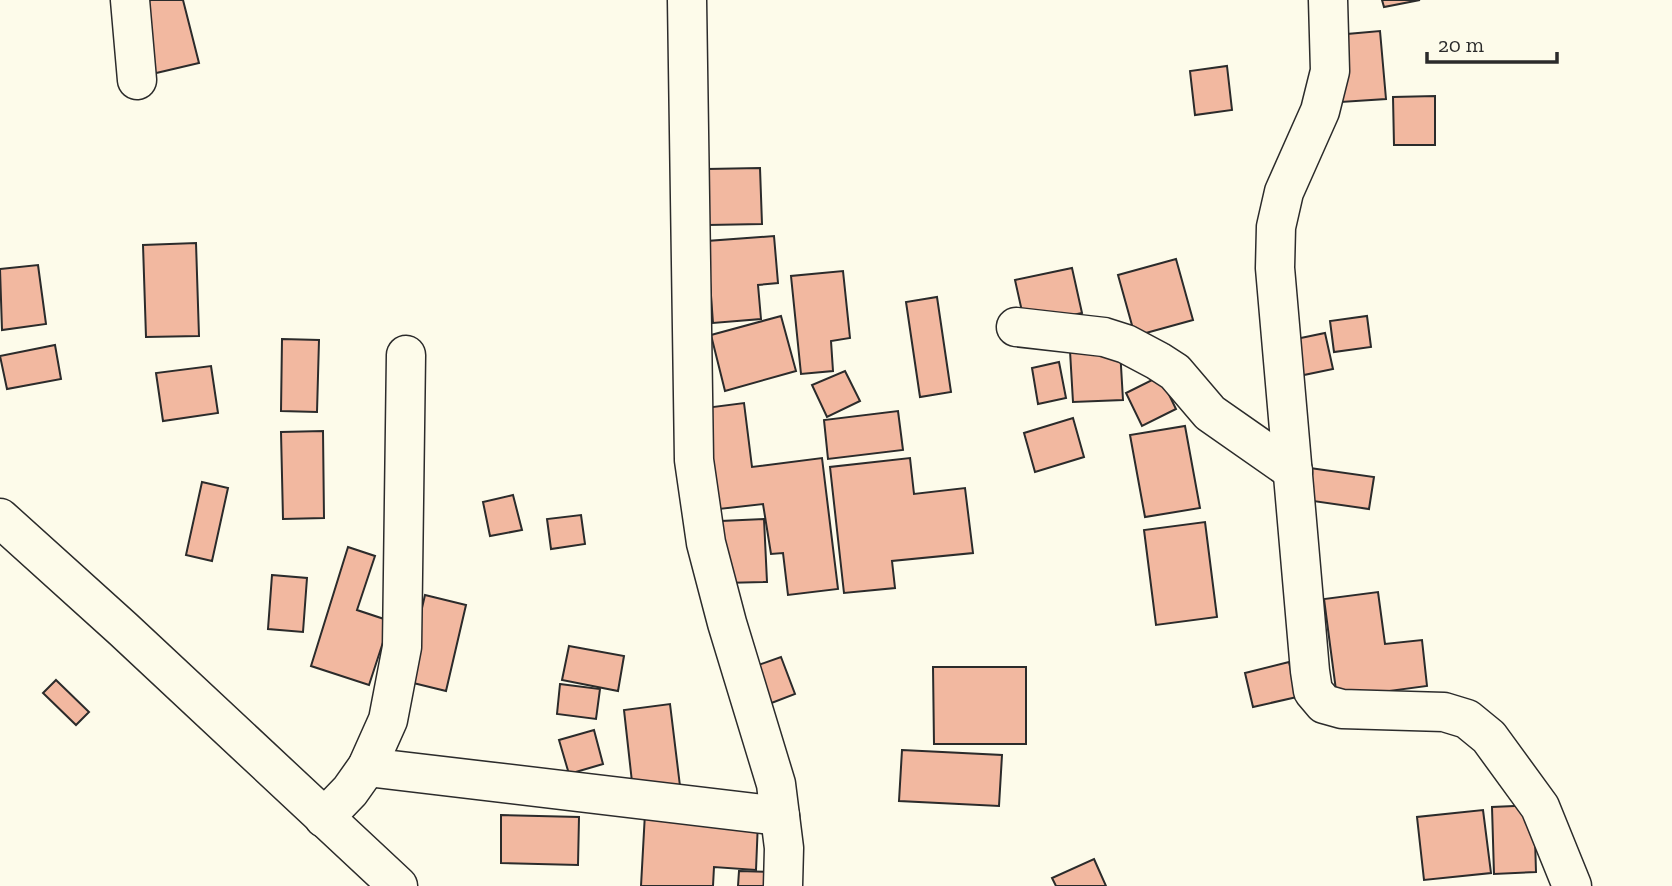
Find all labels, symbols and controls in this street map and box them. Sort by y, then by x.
scale bar [1427,21,1556,65]
text: 20 m [1438,32,1484,57]

